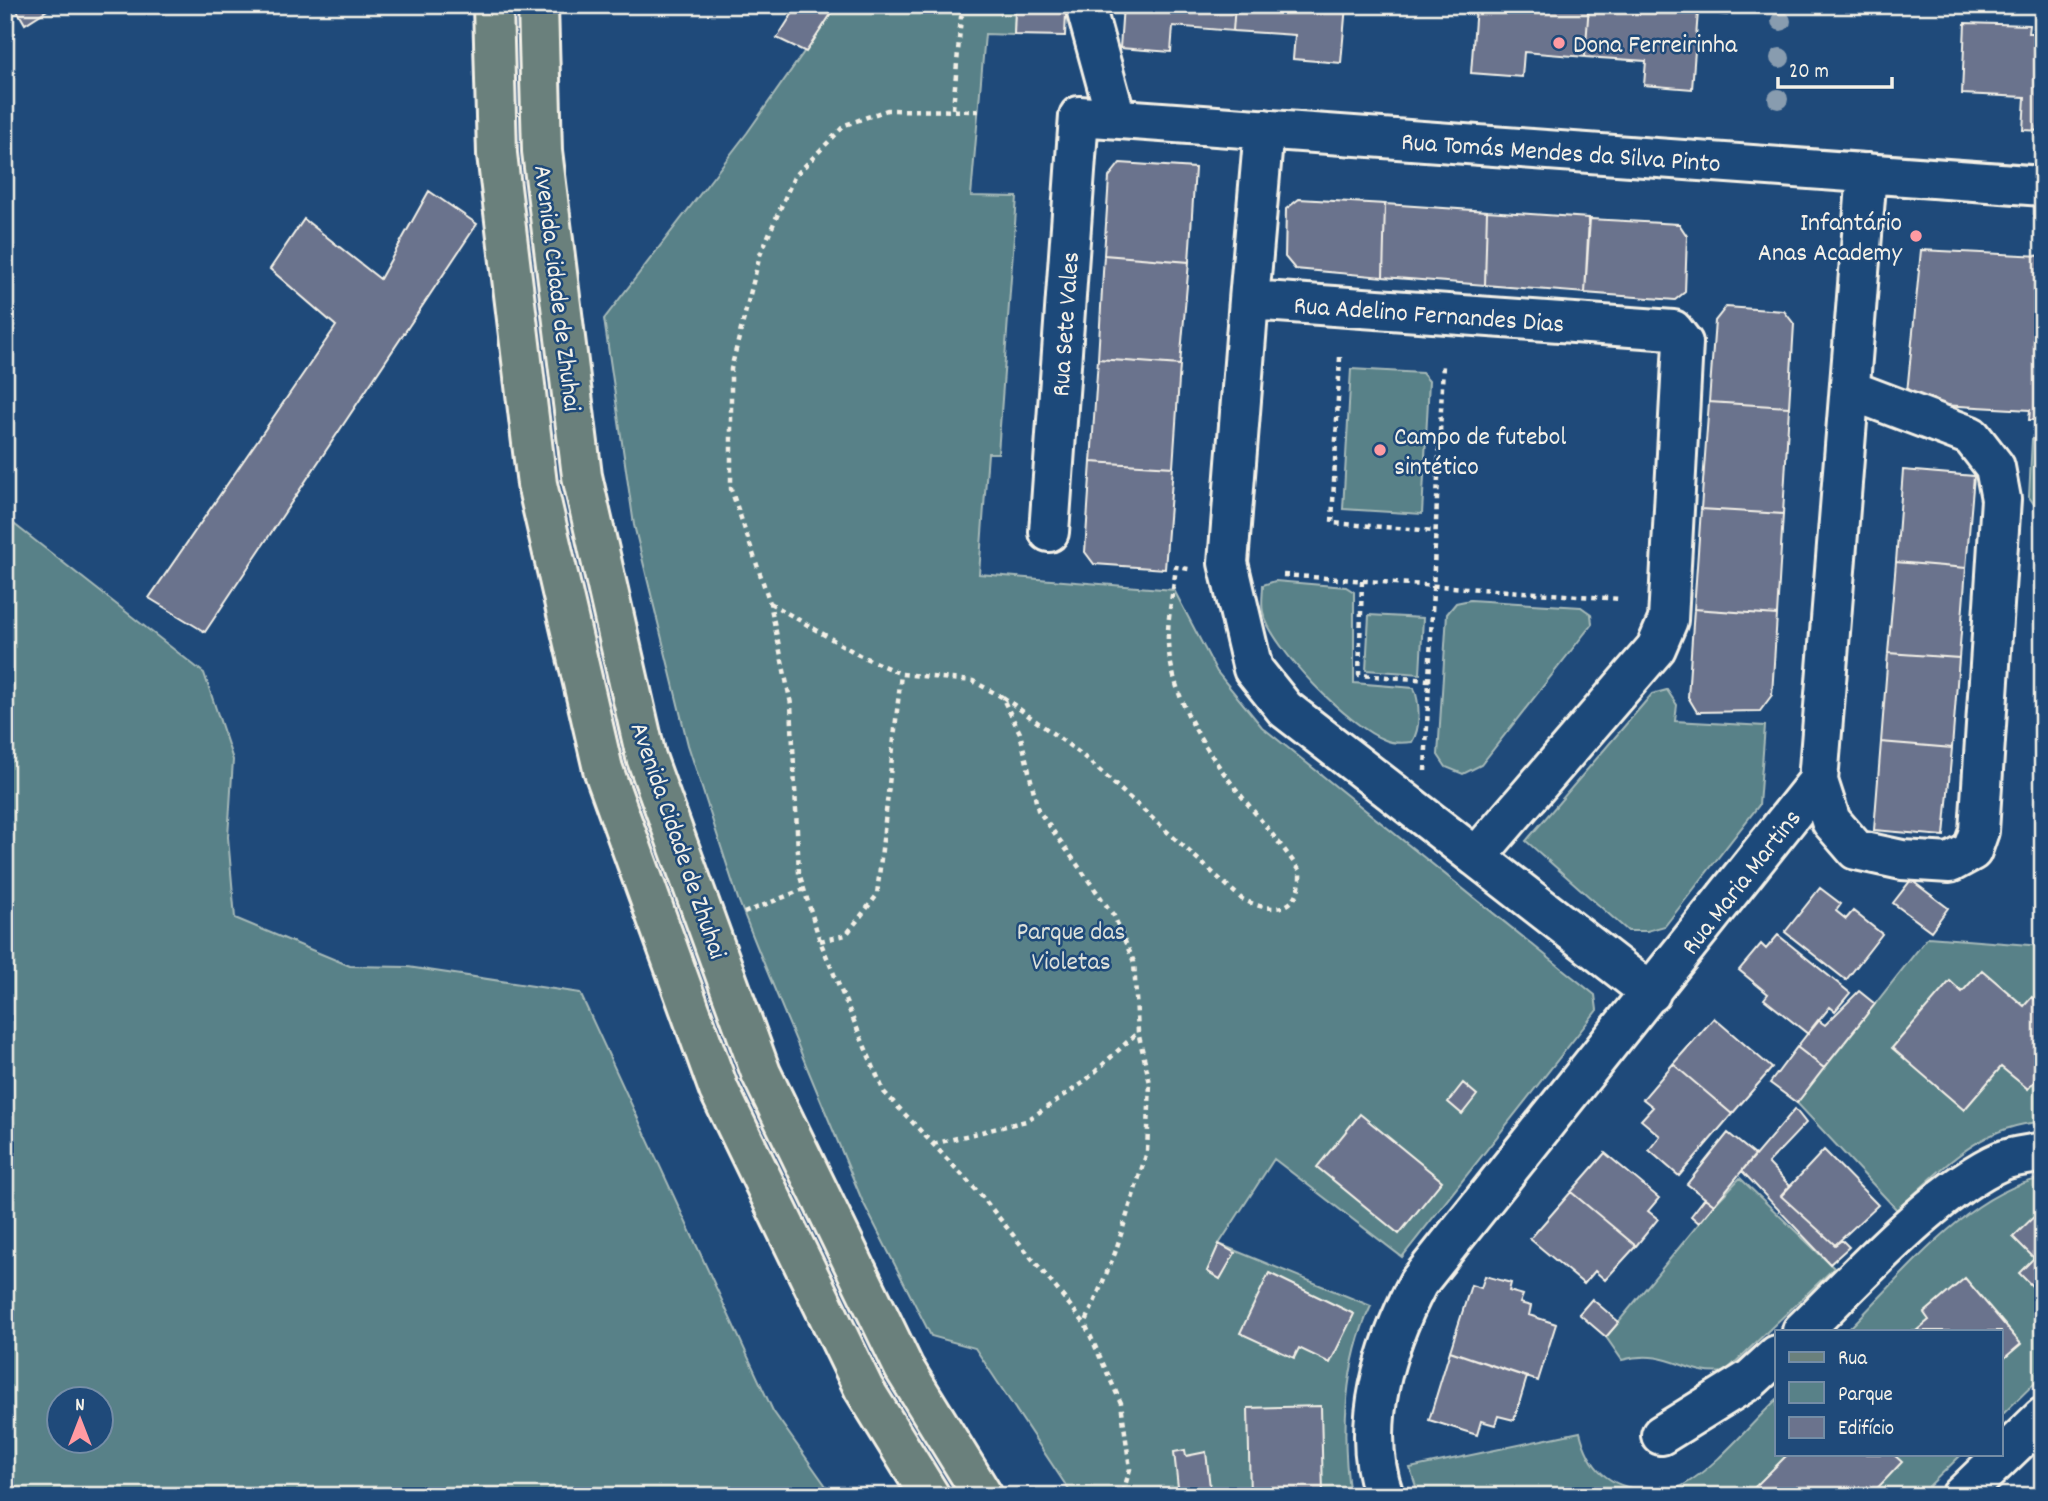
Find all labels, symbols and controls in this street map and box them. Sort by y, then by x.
place label: Dona Ferreirinha [1573,28,1738,65]
marker: Dona Ferreirinha [1551,35,1567,51]
scale bar [1778,46,1892,90]
text: 20 m [1789,58,1829,88]
street label: Rua Tomás Mendes da Silva Pinto [1400,125,1722,184]
street label: Avenida Cidade de Zhuhai [522,163,589,414]
place label: Infantário Anas Academy [1758,206,1902,273]
marker: Infantário Anas Academy [1908,228,1924,244]
street label: Rua Sete Vales [1044,251,1091,398]
street label: Rua Adelino Fernandes Dias [1292,289,1565,344]
place label: Campo de futebol sintético [1394,420,1566,487]
marker: Campo de futebol sintético [1372,442,1388,458]
street label: Avenida Cidade de Zhuhai [619,718,735,965]
street label: Rua Maria Martins [1674,802,1812,964]
park label: Parque das Violetas [1016,915,1126,982]
legend [1775,1330,2002,1456]
text: Rua [1838,1345,1868,1375]
text: Parque [1838,1381,1893,1411]
north arrow [46,1386,116,1456]
text: N [75,1393,85,1420]
text: Edifício [1838,1415,1894,1445]

